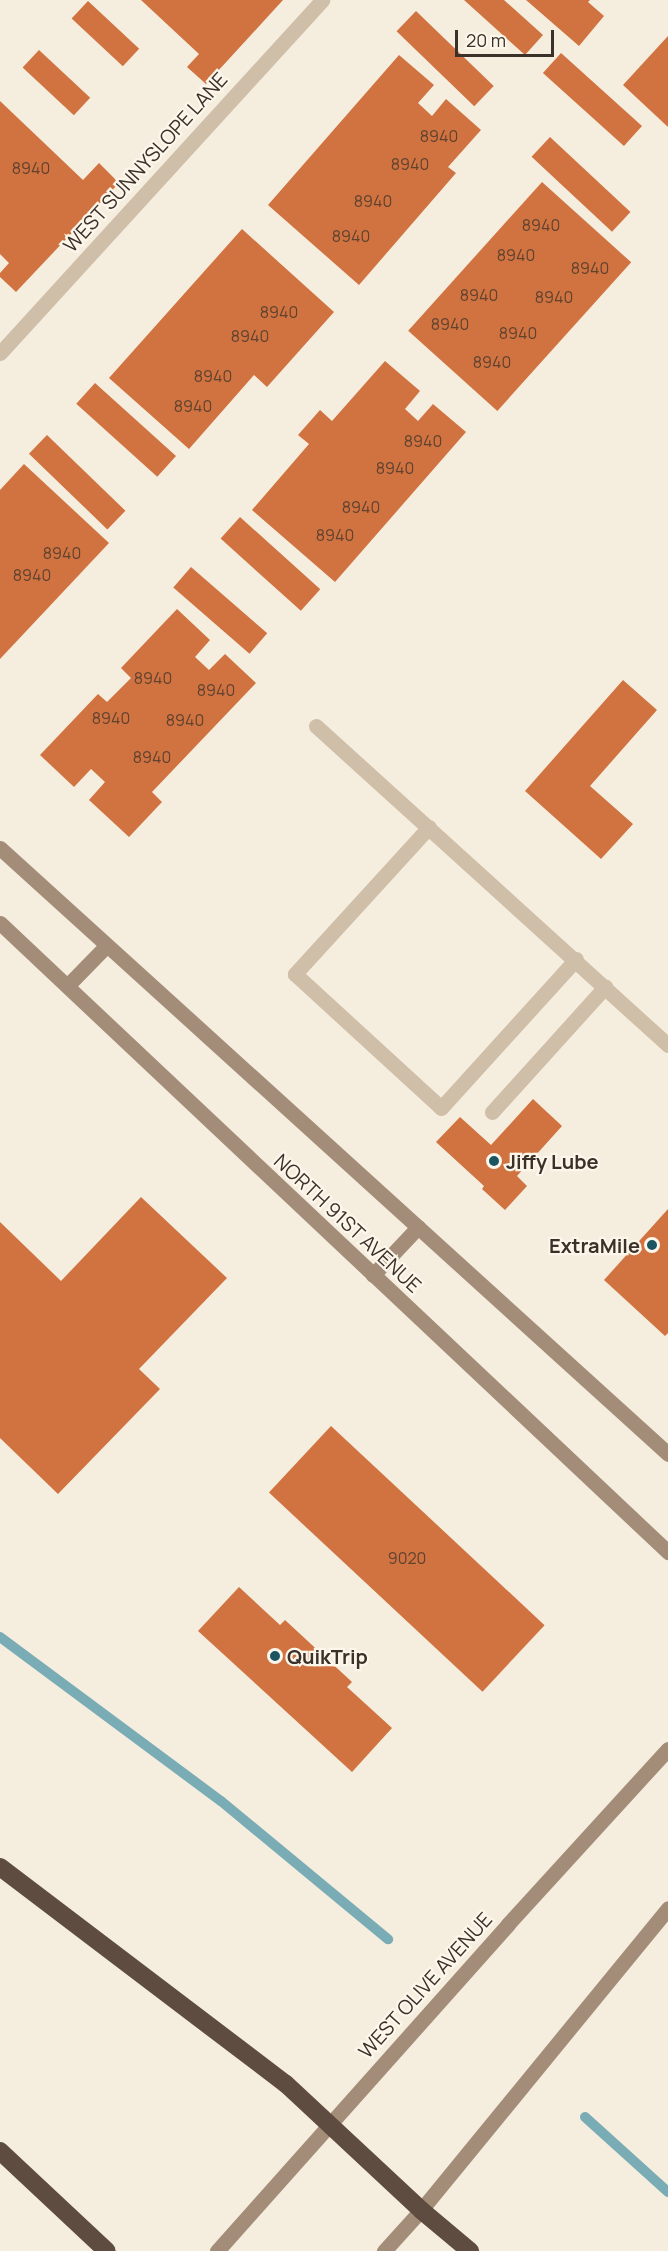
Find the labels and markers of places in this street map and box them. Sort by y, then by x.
place label: Jiffy Lube [506,1149,599,1173]
marker: Jiffy Lube [487,1154,501,1168]
place label: ExtraMile [549,1233,640,1257]
marker: ExtraMile [645,1238,659,1252]
place label: QuikTrip [287,1644,368,1668]
marker: QuikTrip [268,1649,282,1663]

